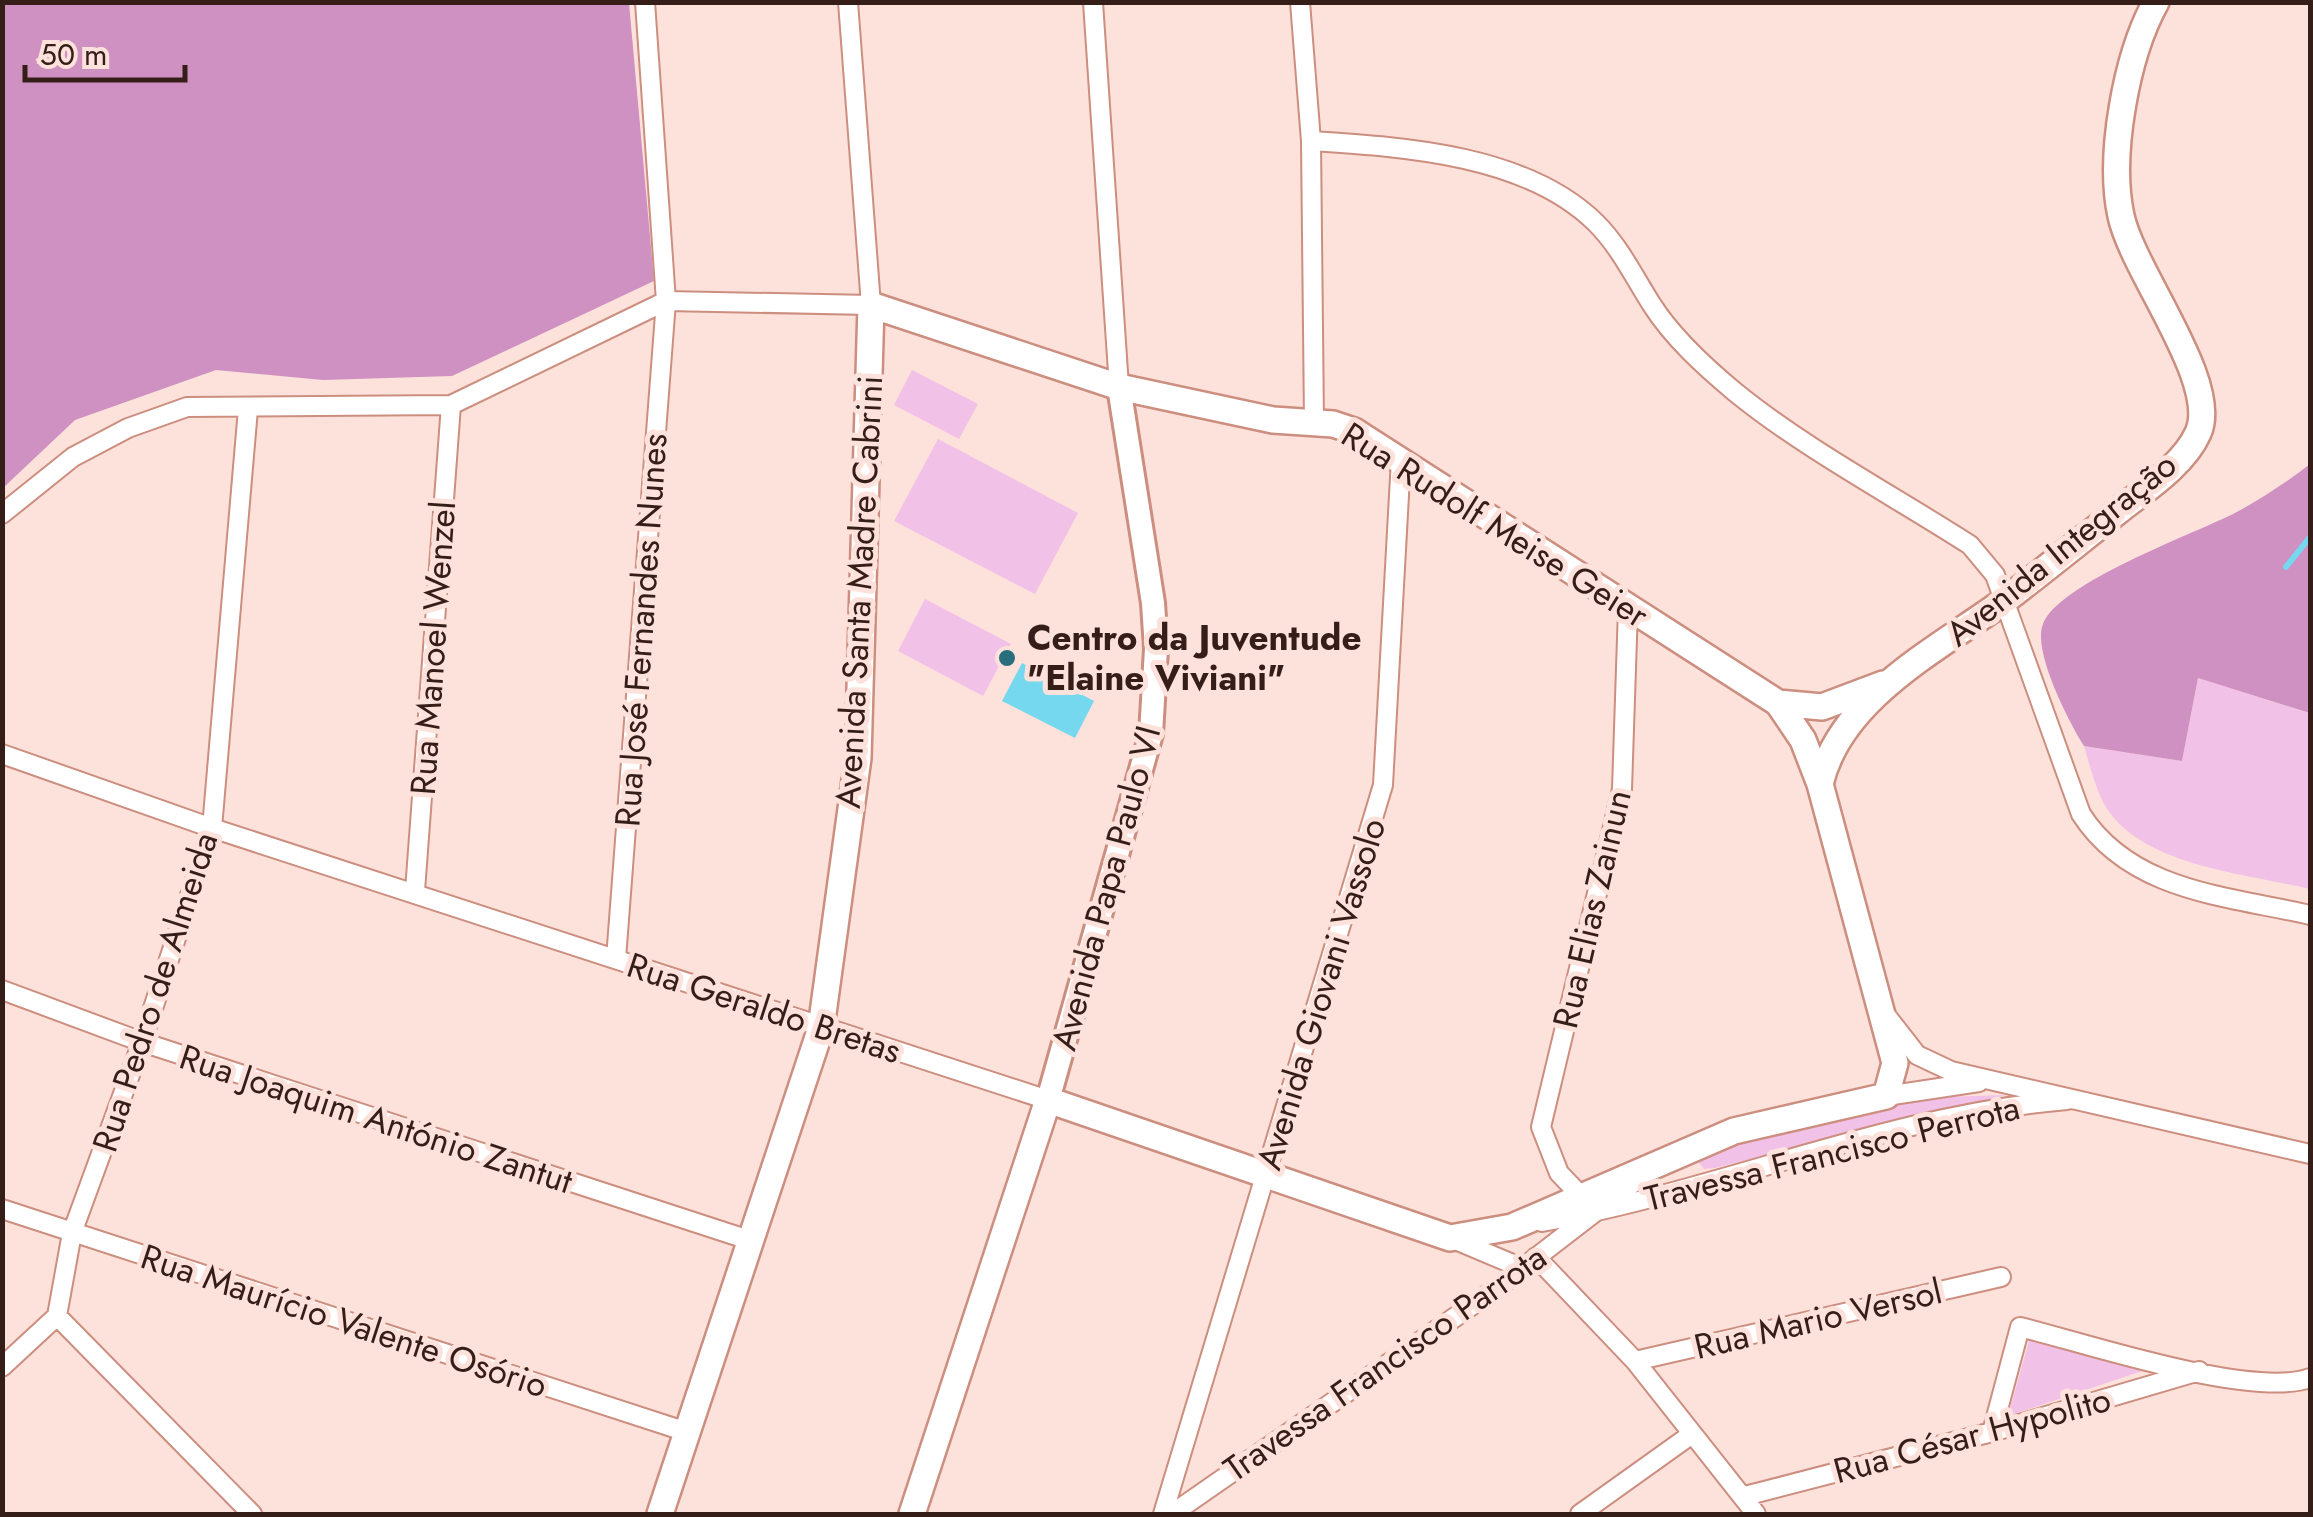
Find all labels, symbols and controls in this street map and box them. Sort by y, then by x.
scale bar [25,20,185,82]
text: 50 m [40,33,107,76]
street label: Avenida Santa Madre Cabrini [823,374,895,810]
street label: Rua Rudolf Meise Geier [1332,410,1658,640]
street label: Rua José Fernandes Nunes [602,432,680,828]
street label: Avenida Integração [1935,440,2187,658]
street label: Rua Manoel Wenzel [398,499,468,797]
place label: Centro da Juventude "Elaine Viviani" [1027,613,1362,703]
marker: Centro da Juventude "Elaine Viviani" [996,647,1018,669]
street label: Avenida Papa Paulo VI [1039,720,1173,1056]
street label: Rua Elias Zainun [1540,785,1644,1033]
street label: Avenida Giovani Vassolo [1244,812,1398,1176]
street label: Rua Pedro de Almeida [80,826,230,1158]
street label: Rua Geraldo Bretas [621,940,907,1076]
street label: Rua Joaquim António Zantut [173,1032,579,1206]
street label: Travessa Francisco Perrota [1639,1082,2025,1224]
street label: Rua Maurício Valente Osório [135,1232,553,1410]
street label: Travessa Francisco Parrota [1214,1232,1556,1494]
street label: Rua Mario Versol [1689,1266,1947,1372]
street label: Rua César Hypolito [1828,1374,2116,1496]

